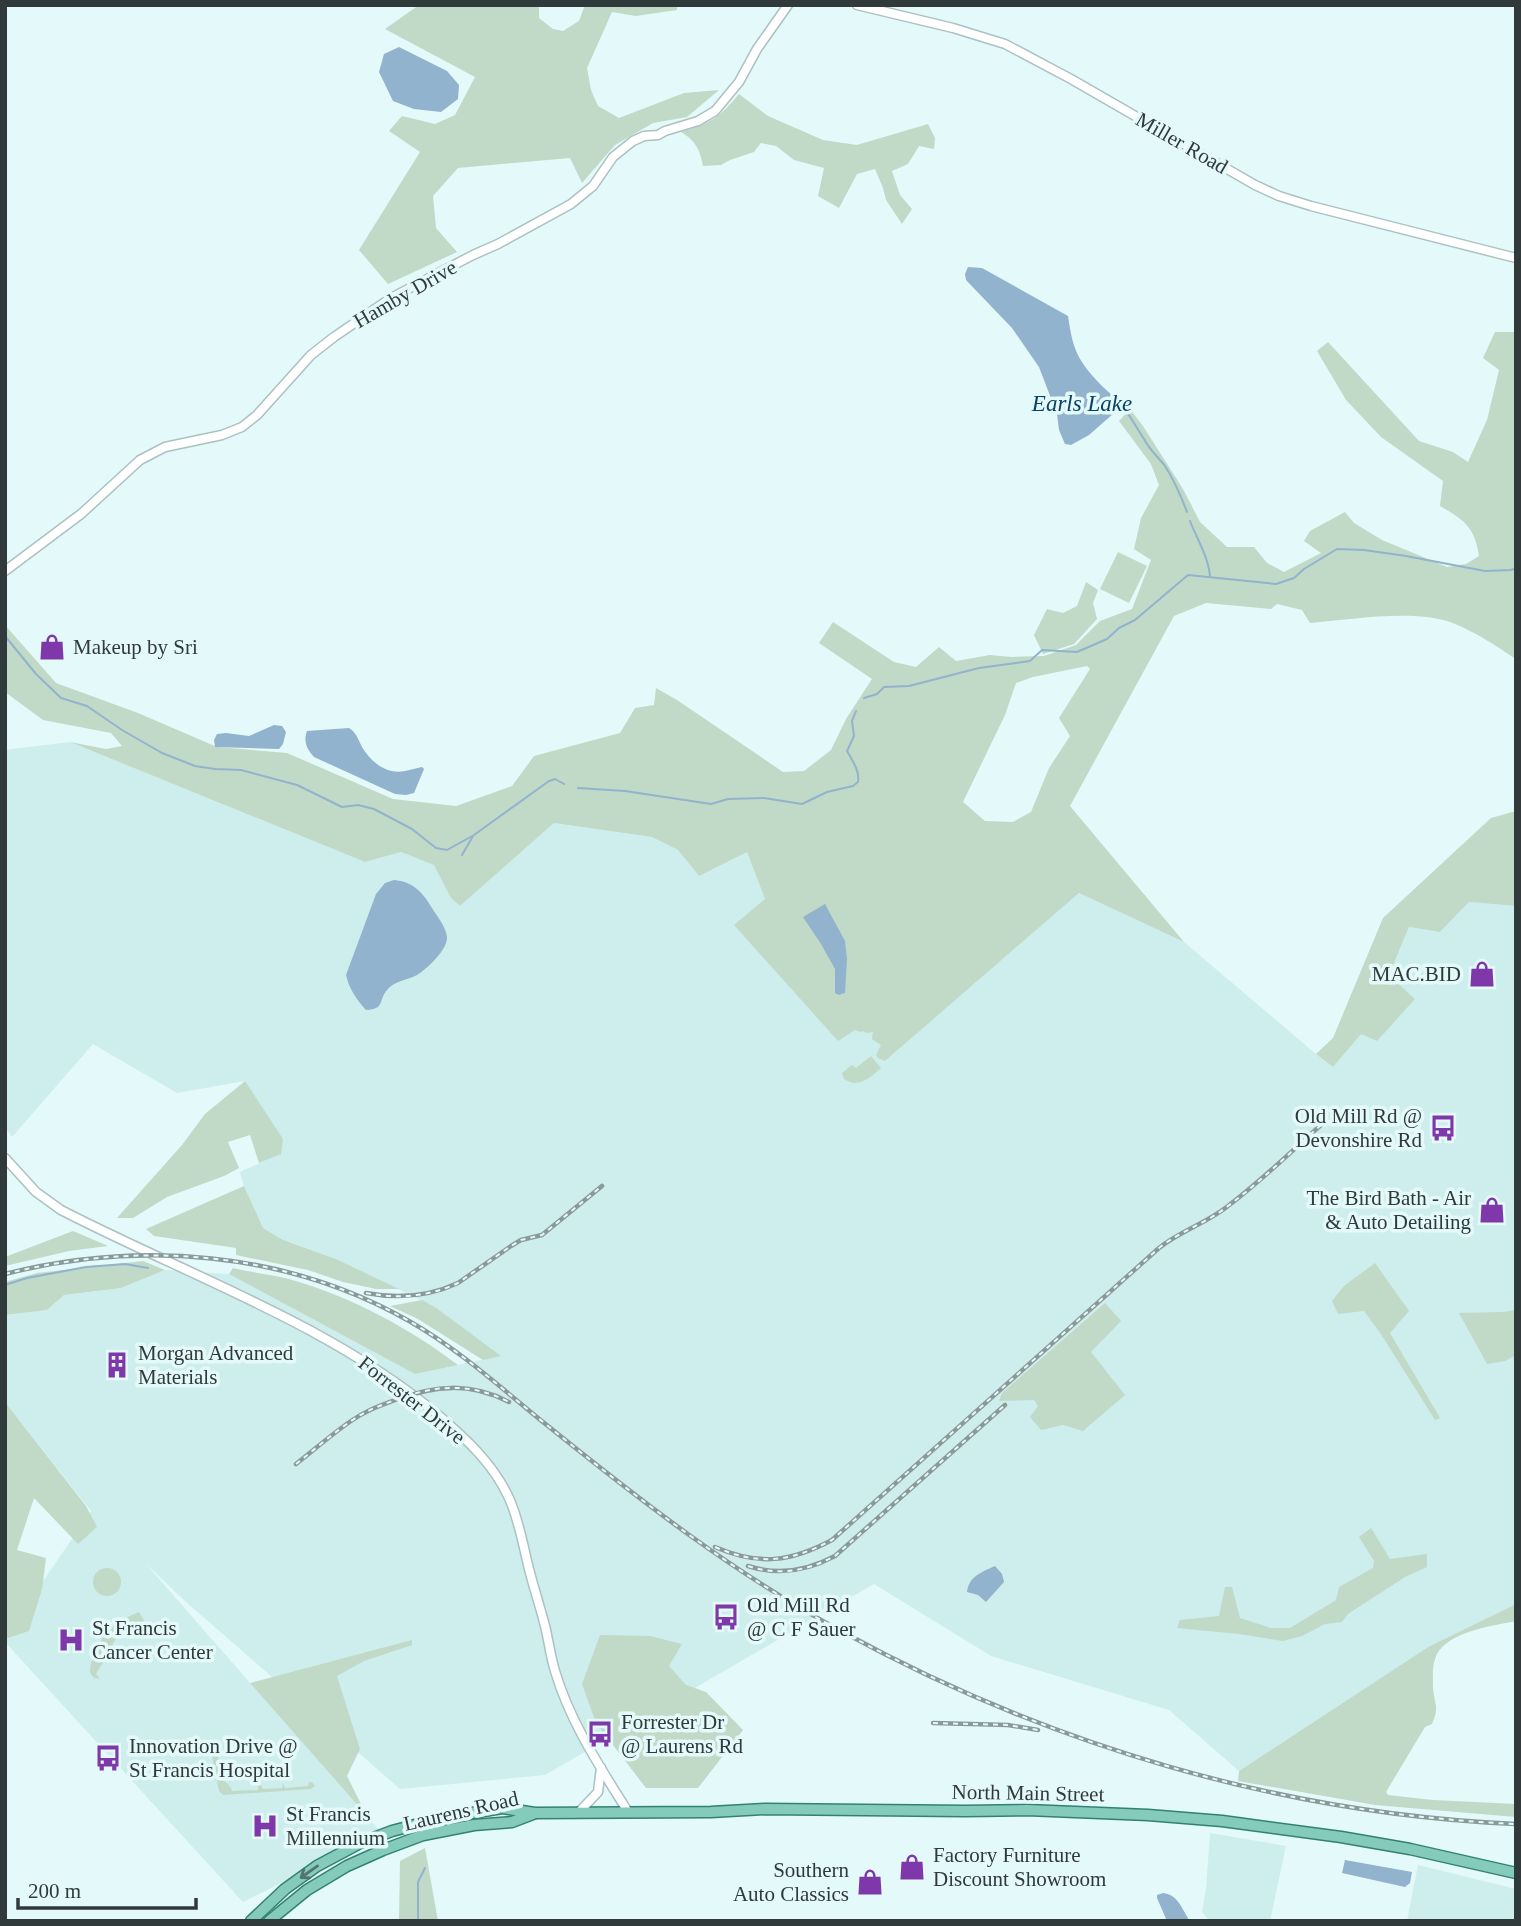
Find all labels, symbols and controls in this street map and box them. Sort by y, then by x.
street label: Miller Road [1132,107,1233,179]
street label: Hamby Drive [349,255,461,333]
water label: Earls Lake [1031,391,1132,416]
shop icon: Makeup by Sri [37,632,67,662]
place label: Makeup by Sri [73,635,198,659]
shop icon: MAC.BID [1467,959,1497,989]
place label: MAC.BID [1372,962,1461,986]
place label: Old Mill Rd @ Devonshire Rd [1295,1104,1422,1152]
bus stop icon: Old Mill Rd @ Devonshire Rd [1428,1113,1458,1143]
place label: The Bird Bath - Air & Auto Detailing [1307,1186,1471,1234]
shop icon: The Bird Bath - Air & Auto Detailing [1477,1195,1507,1225]
place label: Morgan Advanced Materials [138,1341,294,1389]
building icon: Morgan Advanced Materials [102,1350,132,1380]
street label: Forrester Drive [354,1351,470,1449]
place label: Old Mill Rd @ C F Sauer [747,1593,856,1641]
bus stop icon: Old Mill Rd @ C F Sauer [711,1602,741,1632]
place label: St Francis Cancer Center [92,1616,213,1664]
hospital icon: St Francis Cancer Center [56,1625,86,1655]
place label: Forrester Dr @ Laurens Rd [621,1710,743,1758]
bus stop icon: Forrester Dr @ Laurens Rd [585,1719,615,1749]
place label: Innovation Drive @ St Francis Hospital [129,1734,298,1782]
bus stop icon: Innovation Drive @ St Francis Hospital [93,1743,123,1773]
street label: North Main Street [951,1780,1105,1806]
street label: Laurens Road [401,1786,521,1836]
place label: St Francis Millennium [286,1802,385,1850]
hospital icon: St Francis Millennium [250,1811,280,1841]
place label: Factory Furniture Discount Showroom [933,1843,1106,1891]
shop icon: Factory Furniture Discount Showroom [897,1852,927,1882]
place label: Southern Auto Classics [733,1858,849,1906]
one-way arrow [300,1865,319,1879]
scale bar [18,1867,196,1911]
shop icon: Southern Auto Classics [855,1867,885,1897]
text: 200 m [28,1879,81,1903]

